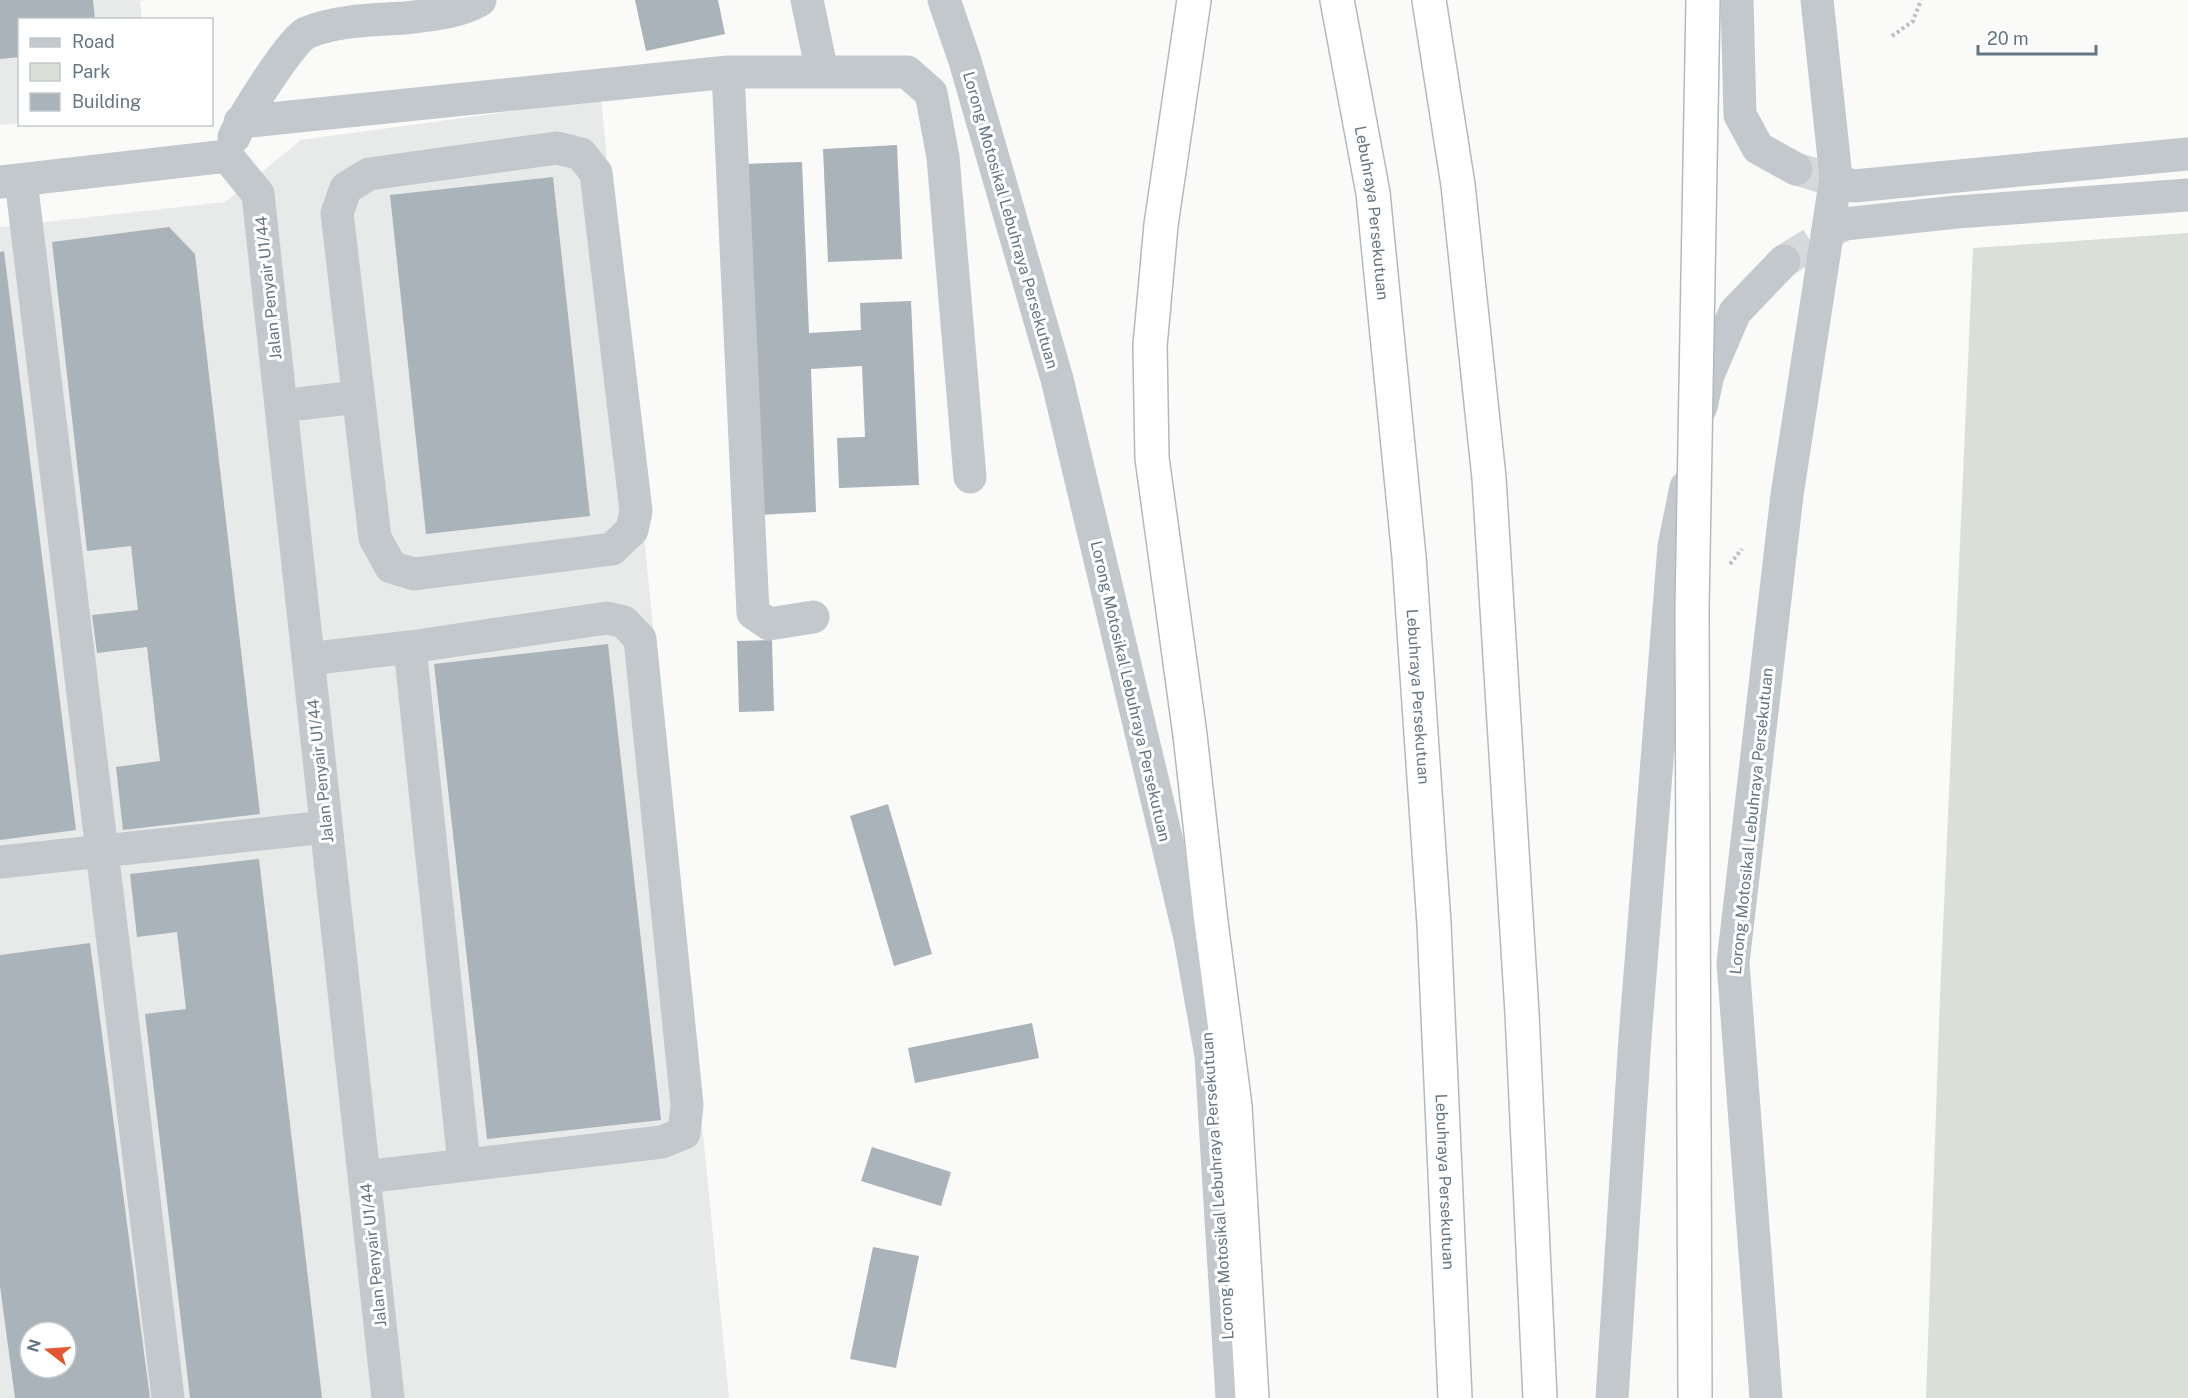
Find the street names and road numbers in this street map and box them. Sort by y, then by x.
street label: Lorong Motosikal Lebuhraya Persekutuan [959,69,1062,371]
street label: Lebuhraya Persekutuan [1351,124,1393,301]
street label: Jalan Penyair U1/44 [251,215,286,361]
street label: Lorong Motosikal Lebuhraya Persekutuan [1087,539,1174,843]
street label: Lebuhraya Persekutuan [1403,608,1433,785]
street label: Lorong Motosikal Lebuhraya Persekutuan [1726,667,1777,975]
street label: Jalan Penyair U1/44 [303,698,338,844]
street label: Lorong Motosikal Lebuhraya Persekutuan [1197,1032,1238,1340]
street label: Lebuhraya Persekutuan [1432,1093,1458,1270]
street label: Jalan Penyair U1/44 [356,1182,391,1328]

